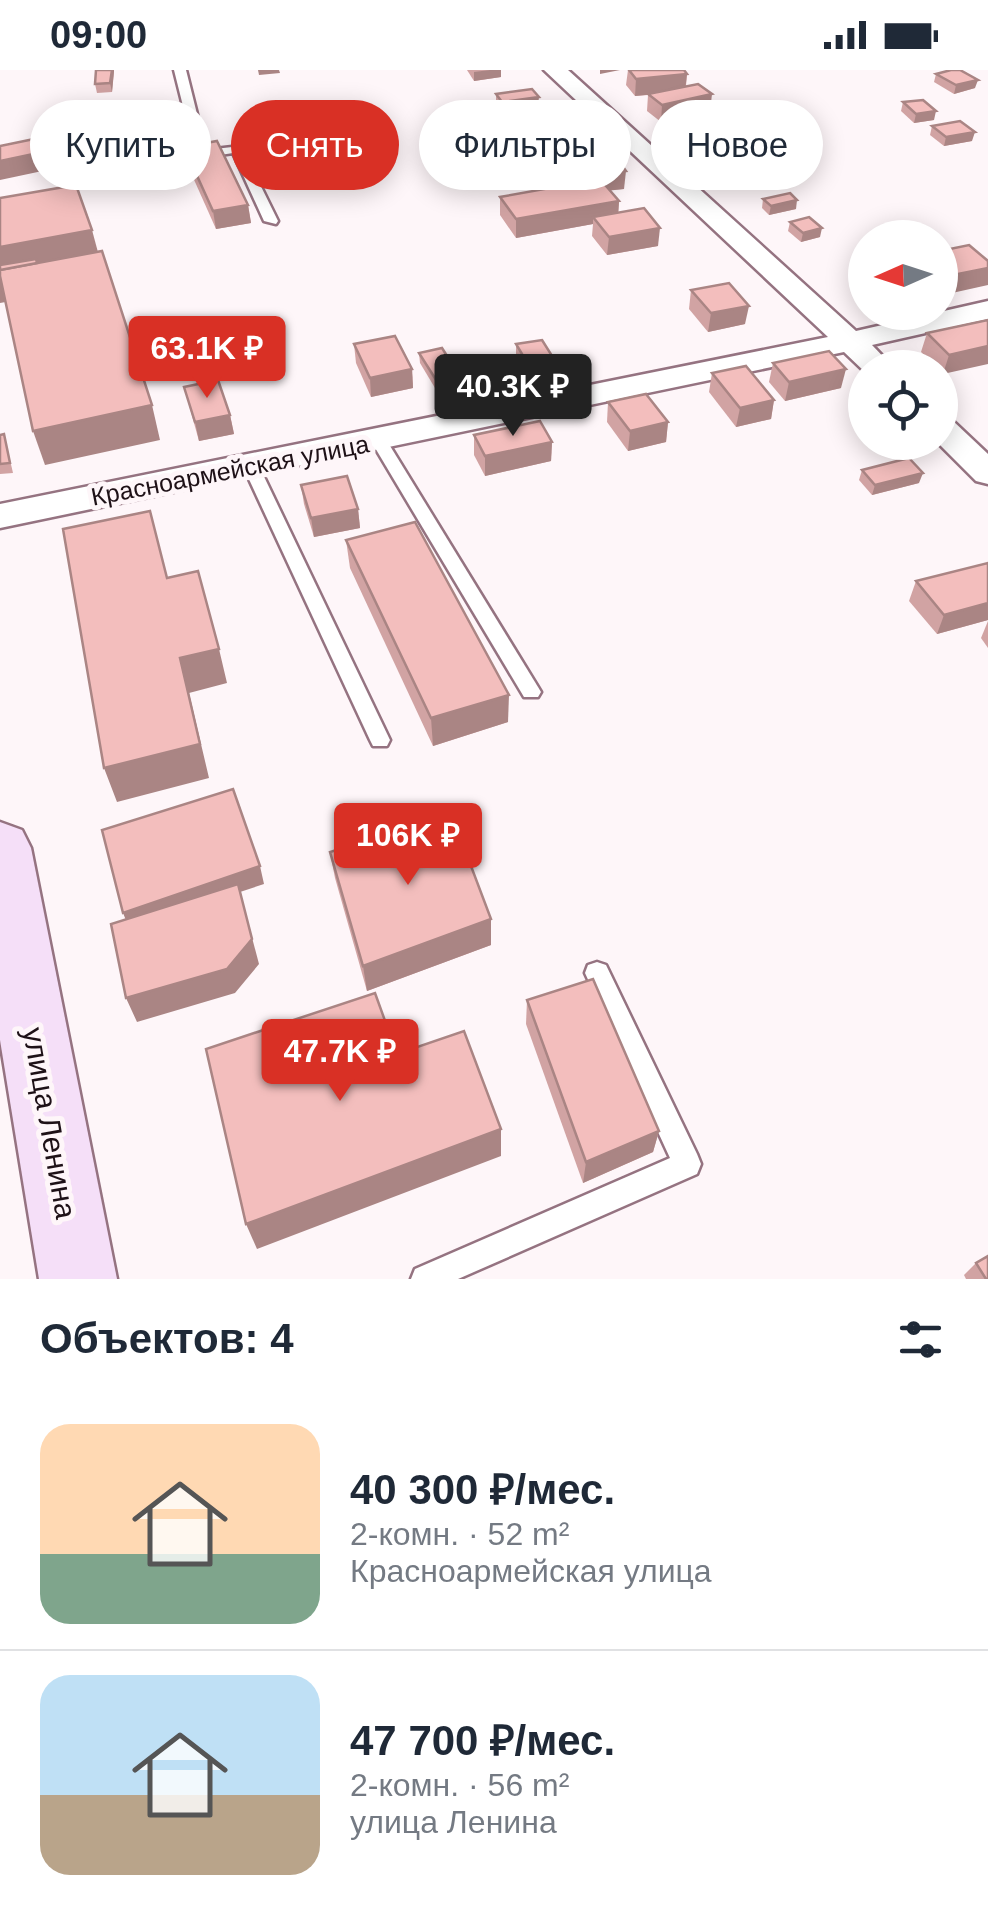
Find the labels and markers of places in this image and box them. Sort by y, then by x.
pin: 63.1K ₽ [115,316,299,401]
pin: 40.3K ₽ [421,354,605,439]
pin: 106K ₽ [327,803,489,888]
pin: 47.7K ₽ [248,1019,432,1104]

